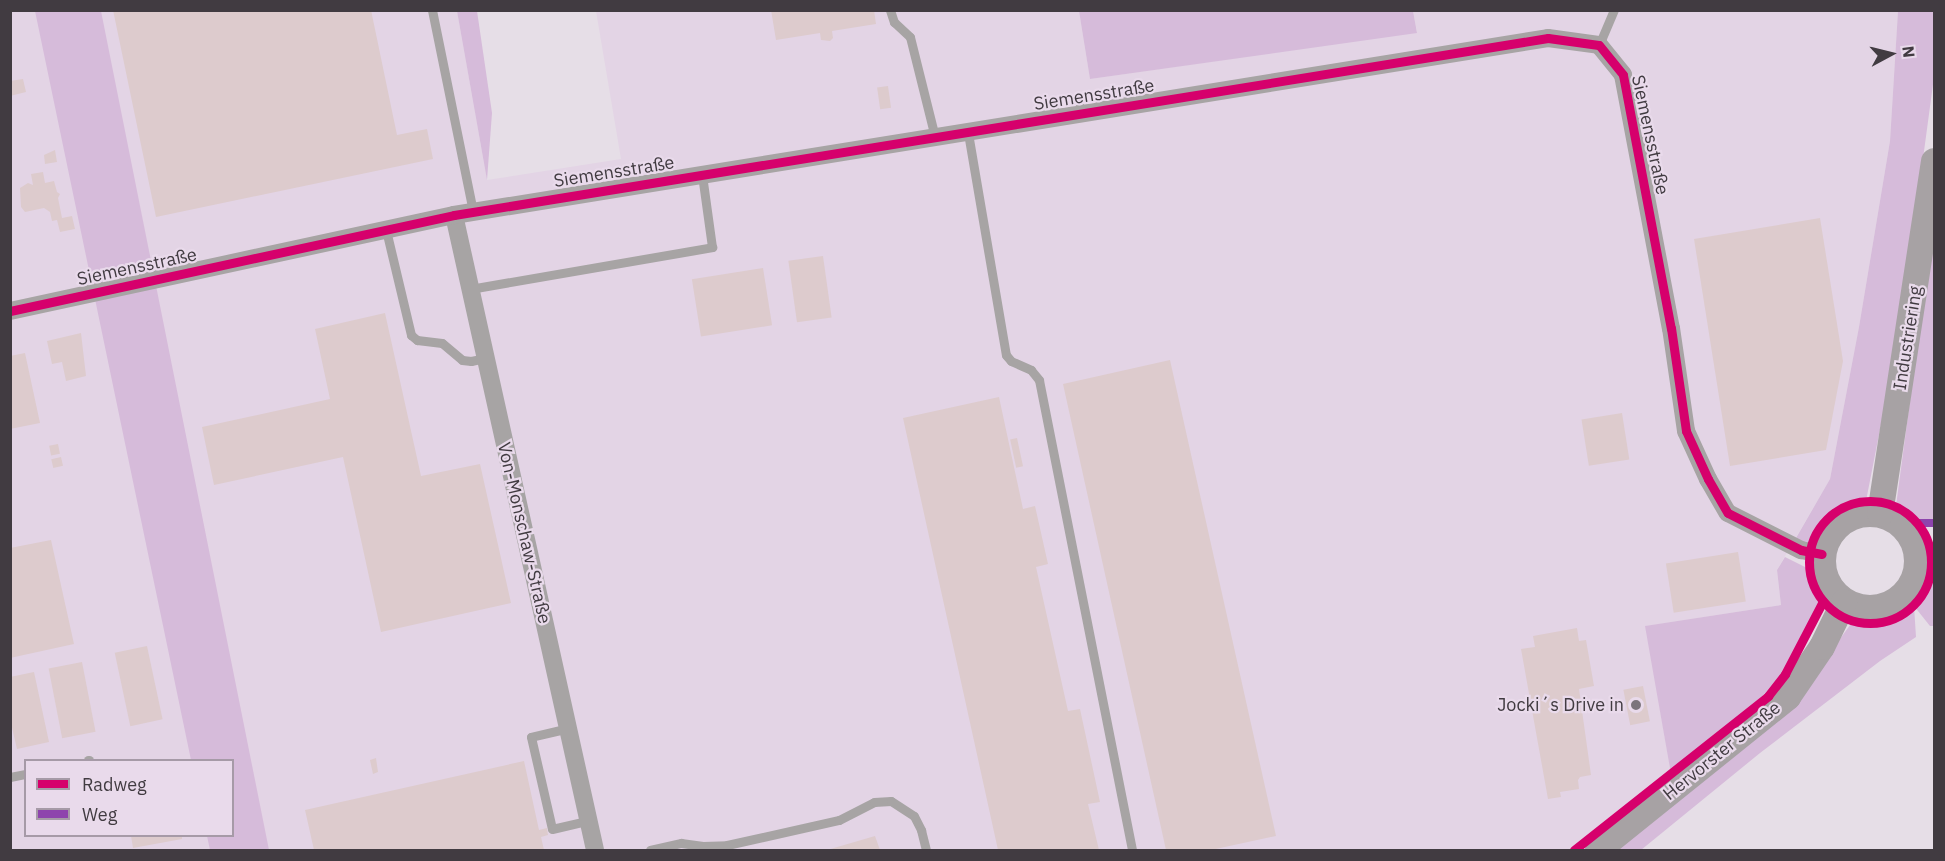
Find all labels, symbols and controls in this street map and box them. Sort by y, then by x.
north arrow [1861,24,1921,84]
text: N [1898,45,1919,59]
street label: Siemensstraße [1627,73,1673,197]
street label: Siemensstraße [1032,75,1156,115]
street label: Siemensstraße [552,152,676,192]
street label: Siemensstraße [75,244,199,290]
street label: Industriering [1889,285,1927,391]
street label: Von-Monschaw-Straße [493,440,555,626]
place label: Jocki´s Drive in [1497,694,1624,716]
street label: Hervorster Straße [1659,697,1785,805]
marker: Jocki´s Drive in [1629,698,1643,712]
legend [24,759,234,837]
text: Radweg [82,773,147,796]
text: Weg [82,803,117,826]

